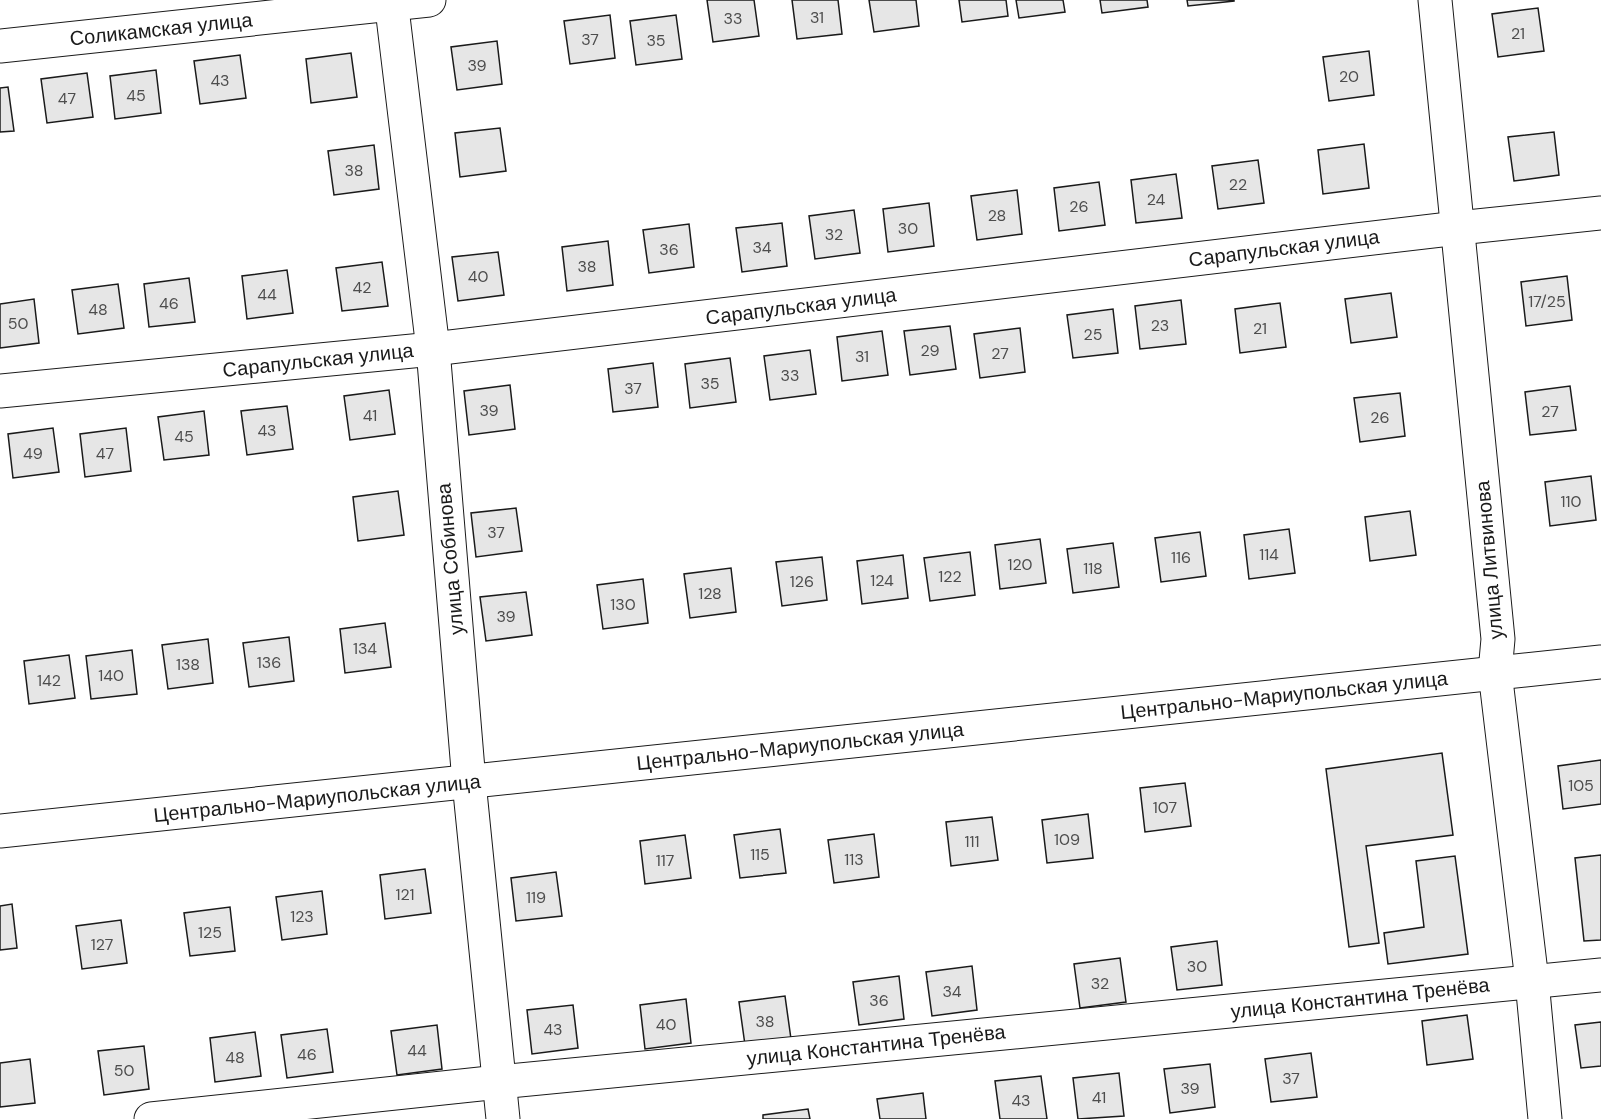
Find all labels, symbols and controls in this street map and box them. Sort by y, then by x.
street label: Соликамская улица [68,6,254,52]
house number: 31 [810,7,824,28]
house number: 33 [724,8,742,29]
house number: 21 [1511,23,1525,44]
house number: 37 [581,29,599,50]
house number: 35 [646,30,666,51]
house number: 39 [467,55,487,76]
house number: 20 [1339,66,1359,87]
house number: 43 [210,70,230,91]
house number: 45 [126,85,146,106]
house number: 47 [58,88,76,109]
house number: 38 [344,160,364,181]
house number: 22 [1229,174,1247,195]
house number: 24 [1147,189,1166,210]
house number: 26 [1069,196,1089,217]
house number: 28 [988,205,1006,226]
house number: 30 [898,218,918,239]
street label: Сарапульская улица [1187,223,1382,273]
house number: 32 [825,224,843,245]
house number: 34 [752,237,772,258]
house number: 36 [659,239,679,260]
house number: 38 [577,256,597,277]
house number: 40 [468,266,488,287]
house number: 42 [353,277,371,298]
street label: Сарапульская улица [704,281,899,331]
house number: 44 [257,284,277,305]
house number: 17/25 [1528,291,1566,312]
house number: 46 [159,293,179,314]
house number: 48 [88,299,108,320]
house number: 50 [8,313,28,334]
house number: 23 [1151,315,1169,336]
house number: 21 [1253,318,1267,339]
house number: 25 [1084,324,1102,345]
street label: Сарапульская улица [221,337,416,383]
house number: 29 [920,340,940,361]
house number: 27 [991,343,1009,364]
house number: 31 [855,346,869,367]
house number: 33 [781,365,799,386]
house number: 35 [700,373,720,394]
house number: 37 [624,378,642,399]
house number: 39 [479,400,499,421]
house number: 27 [1541,401,1559,422]
house number: 41 [363,405,377,426]
house number: 26 [1370,407,1390,428]
house number: 43 [257,420,277,441]
house number: 45 [174,426,194,447]
house number: 49 [23,443,43,464]
house number: 47 [96,443,114,464]
street label: улица Литвинова [1469,479,1509,640]
street label: улица Собинова [430,481,470,636]
house number: 110 [1561,491,1582,512]
house number: 37 [487,522,505,543]
house number: 114 [1259,544,1279,565]
house number: 116 [1171,547,1191,568]
house number: 120 [1008,554,1033,575]
house number: 118 [1083,558,1103,579]
house number: 122 [938,566,962,587]
house number: 124 [870,570,894,591]
house number: 126 [790,571,814,592]
house number: 128 [698,583,722,604]
house number: 130 [610,594,636,615]
house number: 39 [496,606,516,627]
house number: 134 [353,638,377,659]
house number: 136 [257,652,281,673]
house number: 138 [176,654,200,675]
house number: 140 [98,665,124,686]
street label: Центрально-Мариупольская улица [1119,665,1450,725]
house number: 142 [37,670,61,691]
street label: Центрально-Мариупольская улица [635,716,966,776]
street label: Центрально-Мариупольская улица [152,768,483,828]
house number: 105 [1568,775,1594,796]
house number: 107 [1153,797,1177,818]
house number: 109 [1054,829,1080,850]
house number: 111 [965,831,979,852]
house number: 115 [750,844,770,865]
house number: 113 [844,849,864,870]
house number: 117 [656,850,674,871]
house number: 121 [395,884,415,905]
house number: 119 [526,887,546,908]
house number: 123 [290,906,314,927]
house number: 125 [198,922,222,943]
house number: 127 [91,934,113,955]
house number: 30 [1187,956,1207,977]
street label: улица Константина Тренёва [1229,971,1492,1025]
house number: 32 [1091,973,1109,994]
house number: 34 [942,981,962,1002]
house number: 36 [869,990,889,1011]
house number: 38 [755,1011,775,1032]
house number: 40 [656,1014,676,1035]
street label: улица Константина Тренёва [745,1018,1008,1072]
house number: 43 [543,1019,563,1040]
house number: 44 [407,1040,427,1061]
house number: 46 [297,1044,317,1065]
house number: 48 [225,1047,245,1068]
house number: 50 [114,1060,134,1081]
house number: 37 [1282,1068,1300,1089]
house number: 39 [1180,1078,1200,1099]
house number: 41 [1092,1087,1106,1108]
house number: 43 [1011,1090,1031,1111]

